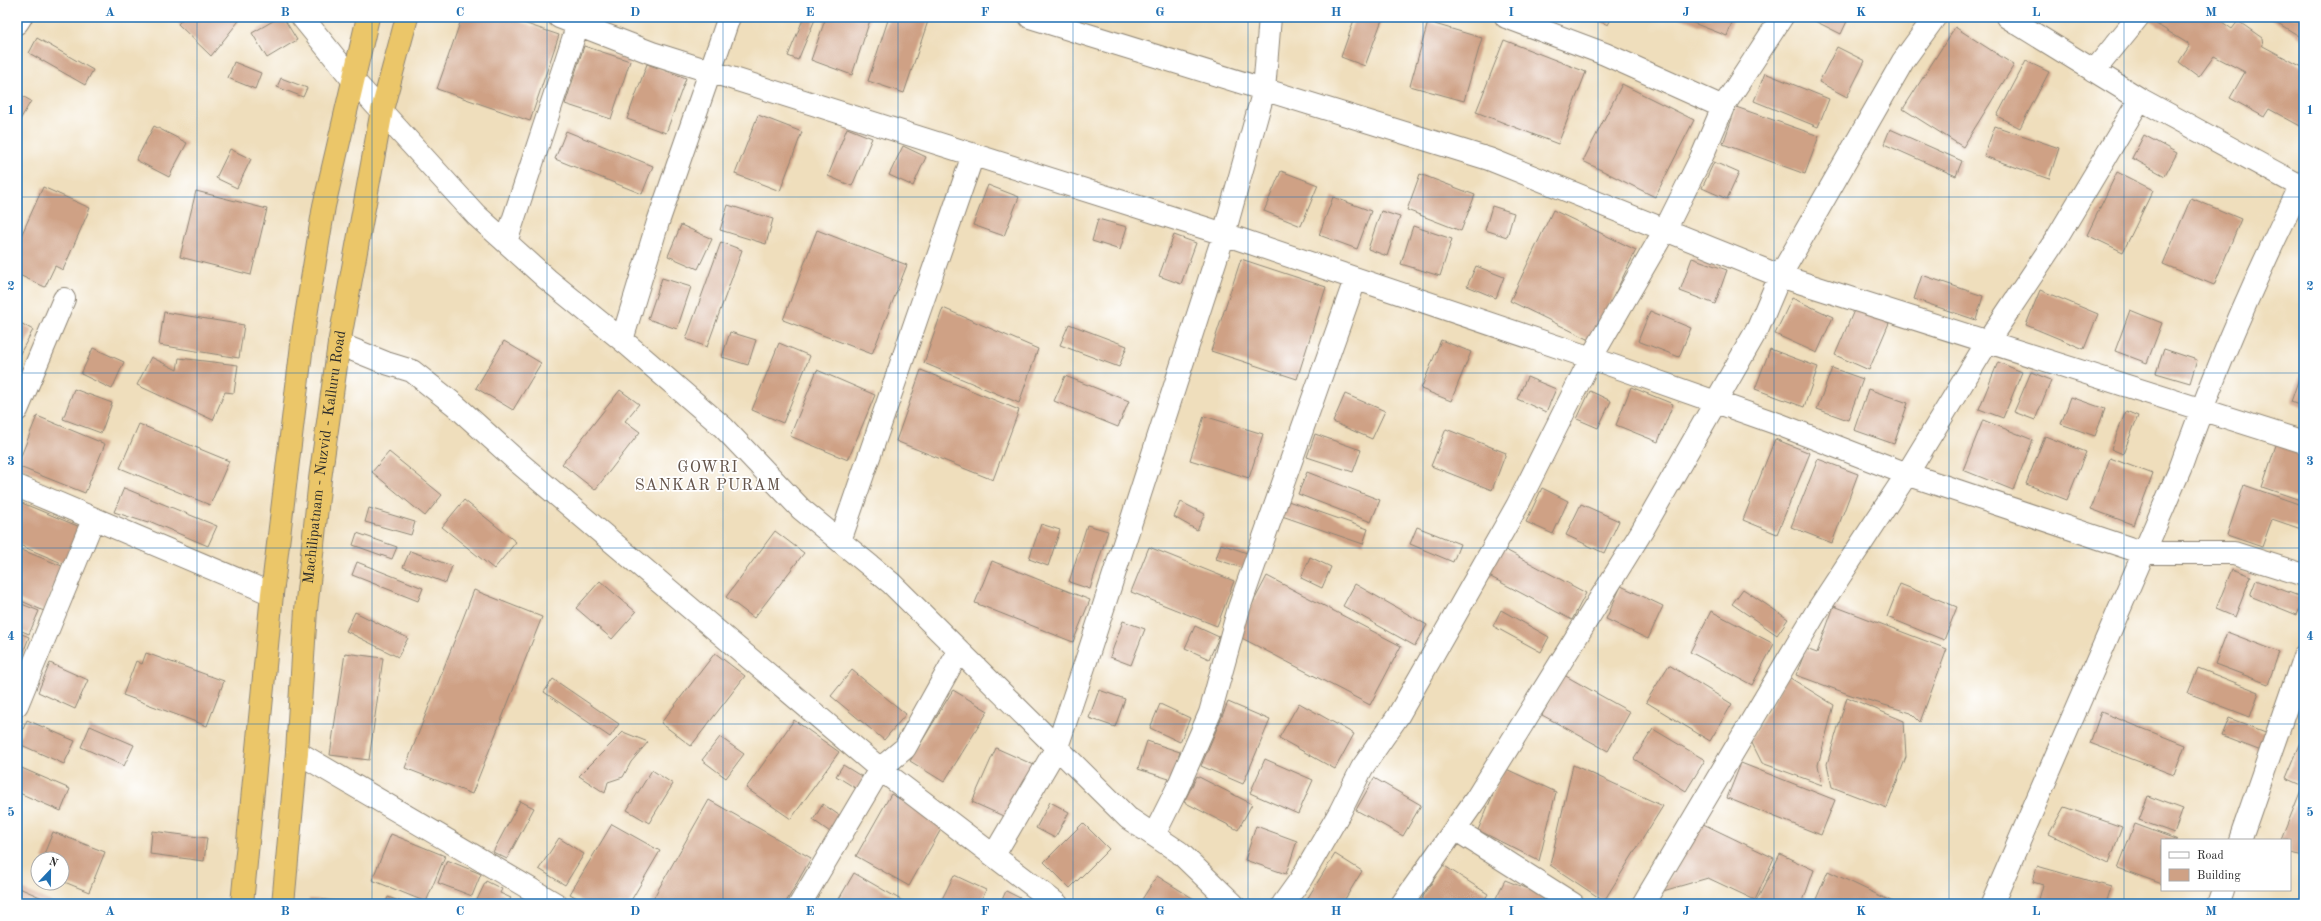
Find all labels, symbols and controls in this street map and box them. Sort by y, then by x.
text: A [105,6,115,19]
text: B [280,6,290,19]
text: C [456,6,464,19]
text: D [630,6,640,19]
text: E [806,6,815,19]
text: F [981,6,990,19]
text: G [1155,6,1165,19]
text: H [1331,6,1342,19]
text: I [1508,6,1514,19]
text: J [1682,6,1690,19]
text: K [1856,6,1866,19]
text: L [2032,6,2041,19]
text: M [2205,6,2217,19]
text: 1 [7,104,15,117]
text: 1 [2306,104,2314,117]
text: 2 [7,280,15,293]
text: 2 [2306,280,2314,293]
street label: Machilipatnam - Nuzvid - Kalluru Road [301,329,349,585]
text: 3 [7,455,15,468]
text: 3 [2306,455,2314,468]
district label: GOWRI SANKAR PURAM [635,460,781,494]
text: 4 [7,630,15,643]
text: 4 [2306,630,2314,643]
text: 5 [7,806,15,819]
text: 5 [2306,806,2314,819]
legend [2161,839,2291,891]
text: Road [2197,850,2224,862]
north arrow [30,851,70,891]
text: N [47,856,60,870]
text: Building [2197,870,2241,882]
text: A [105,905,115,918]
text: B [280,905,290,918]
text: C [456,905,464,918]
text: D [630,905,640,918]
text: E [806,905,815,918]
text: F [981,905,990,918]
text: G [1155,905,1165,918]
text: H [1331,905,1342,918]
text: I [1508,905,1514,918]
text: J [1682,905,1690,918]
text: K [1856,905,1866,918]
text: L [2032,905,2041,918]
text: M [2205,905,2217,918]

